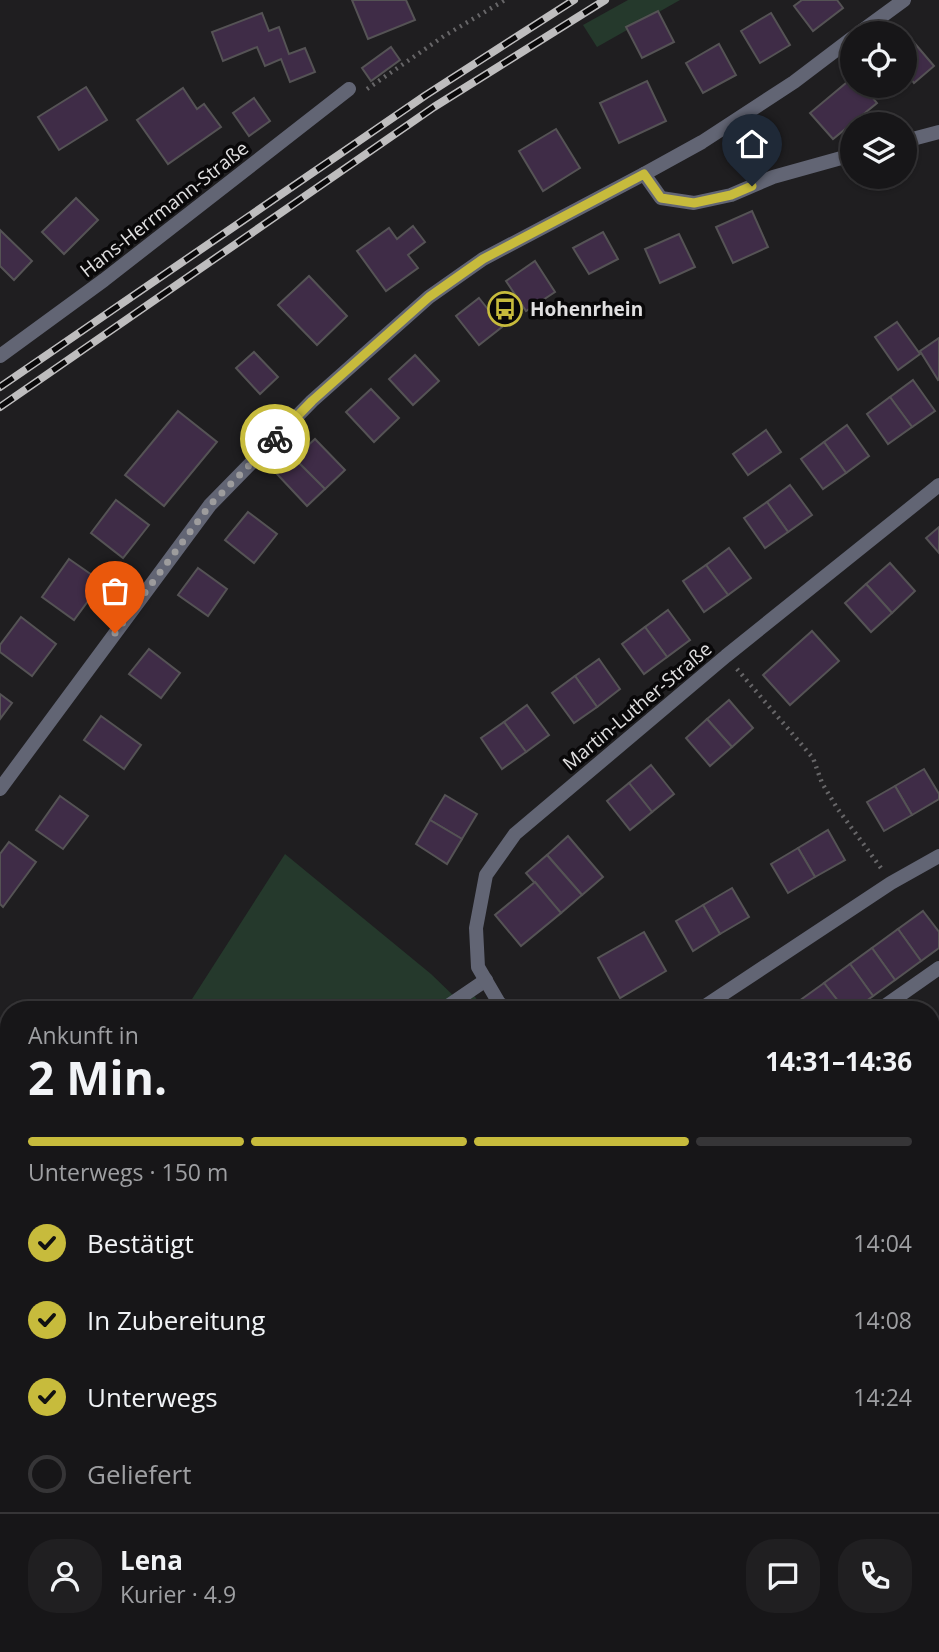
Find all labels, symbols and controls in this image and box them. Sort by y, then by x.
map controls [840,21,917,189]
button: locate [840,21,917,98]
button: layers [840,112,917,189]
pin [722,114,782,186]
icon: home [733,125,771,163]
street label: Hans-Herrmann-Straße [74,135,254,283]
bus stop icon: Hohenrhein [486,290,524,328]
place label: Hohenrhein [530,296,643,322]
courier [240,404,310,474]
icon: bike [256,420,294,458]
pin [85,561,145,633]
icon: bag [96,572,134,610]
street label: Martin-Luther-Straße [557,636,717,776]
text: Ankunft in [28,1019,139,1051]
text: 14:31–14:36 [765,1043,912,1079]
text: 2 Min. [28,1046,167,1108]
text: Unterwegs · 150 m [28,1156,228,1188]
icon: check [28,1224,66,1262]
text: Bestätigt [87,1225,194,1261]
text: 14:04 [853,1227,912,1259]
icon: check [28,1301,66,1339]
text: In Zubereitung [87,1302,265,1338]
text: 14:08 [853,1304,912,1336]
icon: check [28,1378,66,1416]
text: Unterwegs [87,1379,218,1415]
text: 14:24 [853,1381,912,1413]
text: Geliefert [87,1456,191,1492]
button: person [28,1539,102,1613]
button: chat [746,1539,820,1613]
button: phone [838,1539,912,1613]
text: Lena [120,1542,183,1578]
text: Kurier · 4.9 [120,1578,236,1610]

